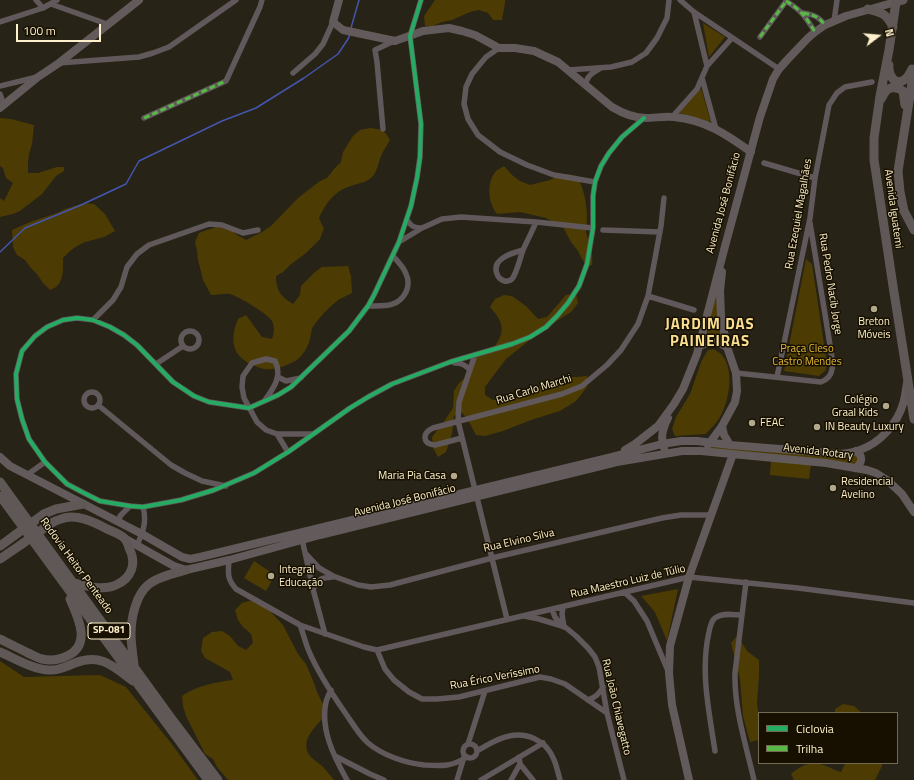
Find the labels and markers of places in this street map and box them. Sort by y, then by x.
marker: Breton Móveis [869,304,879,314]
place label: Breton Móveis [857,315,891,341]
place label: Colégio Graal Kids [832,393,878,419]
marker: Colégio Graal Kids [881,401,891,411]
place label: FEAC [760,416,784,430]
marker: FEAC [747,418,757,428]
place label: IN Beauty Luxury [825,420,904,434]
marker: IN Beauty Luxury [812,422,822,432]
place label: Maria Pia Casa [378,469,446,483]
marker: Maria Pia Casa [449,471,459,481]
place label: Residencial Avelino [841,475,893,501]
marker: Residencial Avelino [828,483,838,493]
place label: Integral Educação [279,563,323,589]
marker: Integral Educação [266,571,276,581]

